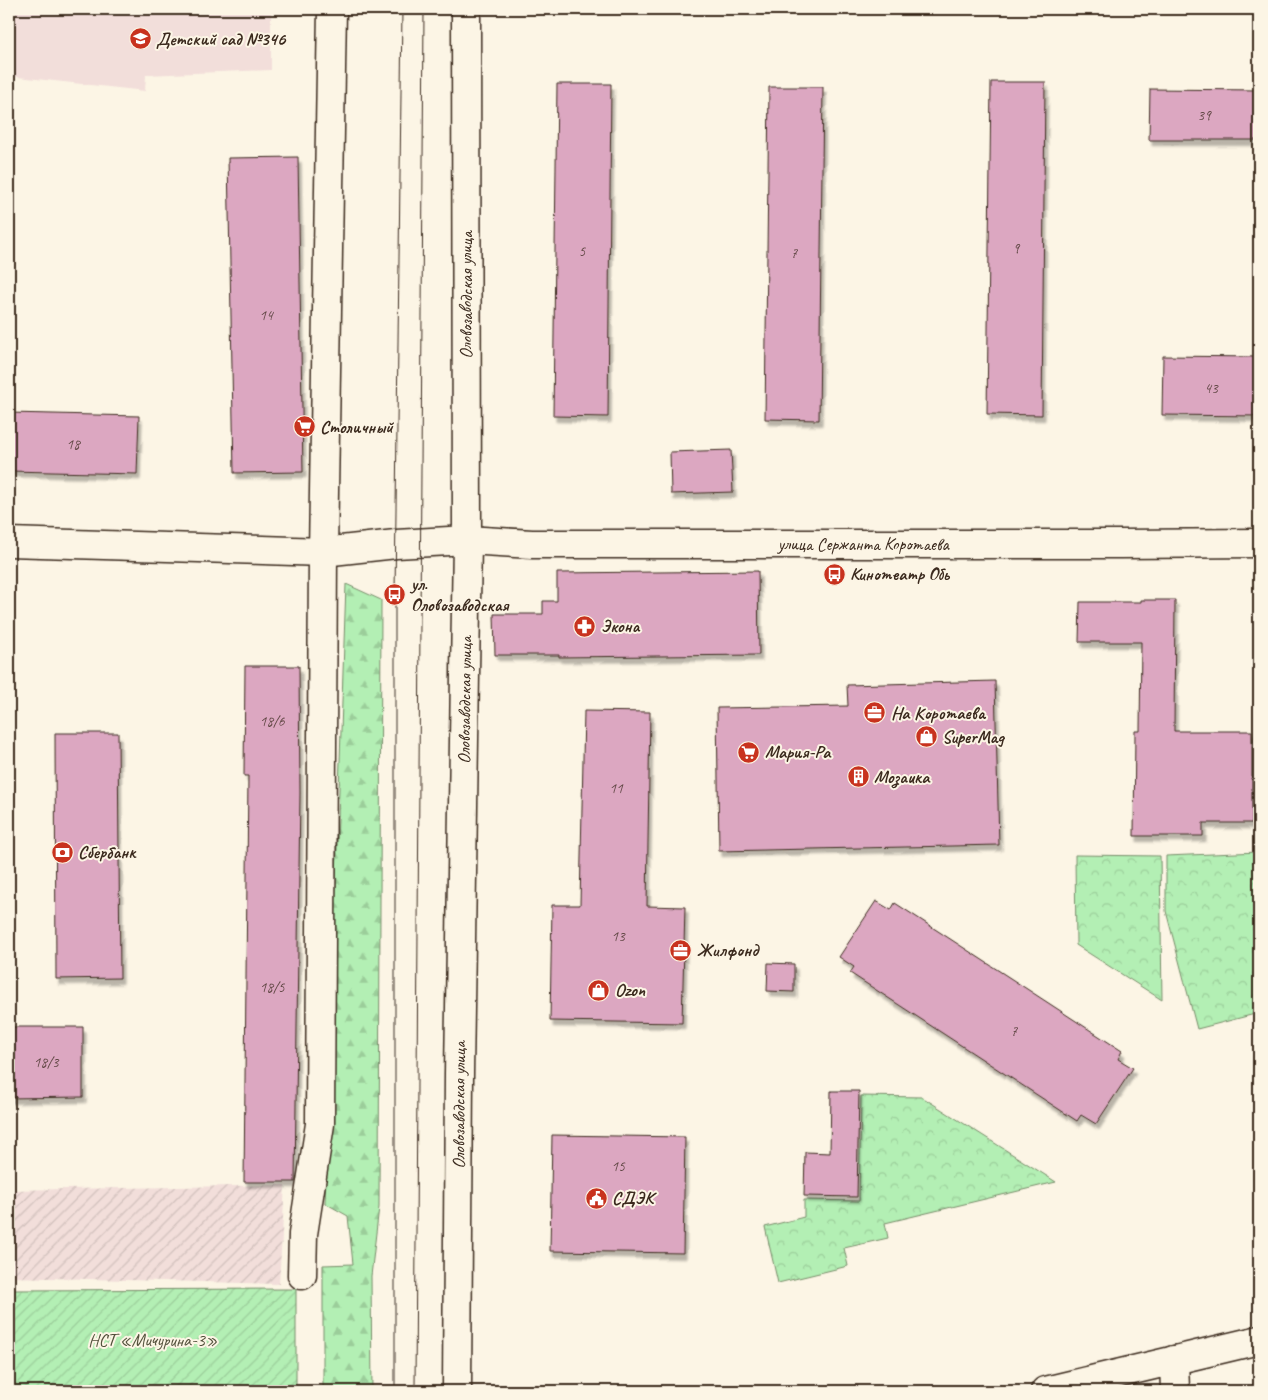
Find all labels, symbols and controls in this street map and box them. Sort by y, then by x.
school or university icon: Детский сад №346 [128,27,152,51]
place label: Детский сад №346 [156,28,287,50]
house number: 39 [1197,106,1212,125]
street label: Оловозаводская улица [455,230,477,359]
house number: 9 [1013,239,1021,258]
house number: 5 [579,242,587,261]
house number: 7 [791,244,799,263]
house number: 14 [259,306,274,325]
house number: 43 [1204,379,1219,398]
supermarket icon: Столичный [292,415,316,439]
place label: Столичный [320,416,394,438]
house number: 18 [66,435,81,454]
street label: улица Сержанта Коротаева [777,533,950,555]
bus stop icon: Кинотеатр Обь [822,562,846,586]
place label: Кинотеатр Обь [850,563,951,585]
place label: ул. Оловозаводская [409,573,510,616]
bus stop icon: ул. Оловозаводская [383,582,407,606]
pharmacy icon: Экона [573,614,597,638]
place label: Экона [601,615,641,637]
street label: Оловозаводская улица [453,634,477,764]
office icon: На Коротаева [863,701,887,725]
place label: На Коротаева [891,702,987,724]
house number: 18/6 [259,712,286,731]
shop icon: SuperMag [914,725,938,749]
place label: SuperMag [942,726,1005,748]
supermarket icon: Мария-Ра [737,740,761,764]
place label: Мария-Ра [765,741,832,763]
building icon: Мозаика [846,765,870,789]
place label: Мозаика [874,766,931,789]
house number: 11 [609,779,624,798]
bank icon: Сбербанк [50,840,74,864]
place label: Сбербанк [78,841,137,863]
house number: 13 [611,927,626,946]
office icon: Жилфонд [669,938,693,962]
place label: Жилфонд [697,939,760,961]
house number: 18/5 [259,978,286,997]
shop icon: Ozon [587,978,611,1002]
place label: Ozon [615,979,646,1001]
house number: 7 [1011,1022,1019,1041]
street label: Оловозаводская улица [447,1039,471,1169]
house number: 18/3 [33,1053,60,1072]
house number: 15 [611,1157,626,1176]
public building icon: СДЭК [584,1186,608,1210]
place label: СДЭК [612,1187,657,1209]
park label: НСТ «Мичурина-3» [88,1329,218,1351]

